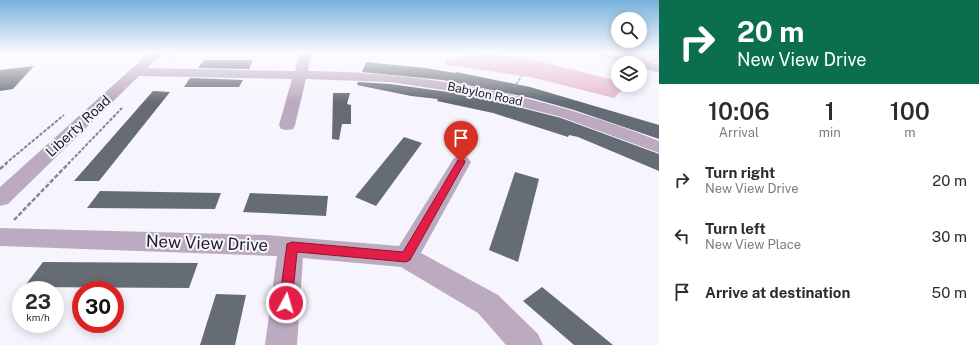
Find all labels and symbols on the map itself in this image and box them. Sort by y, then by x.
street label: Babylon Road [446,79,524,109]
street label: Liberty Road [42,92,114,160]
pin [444,121,478,162]
street label: New View Drive [146,231,268,255]
speed limit sign: 30 [72,281,124,333]
position arrow [265,282,307,324]

